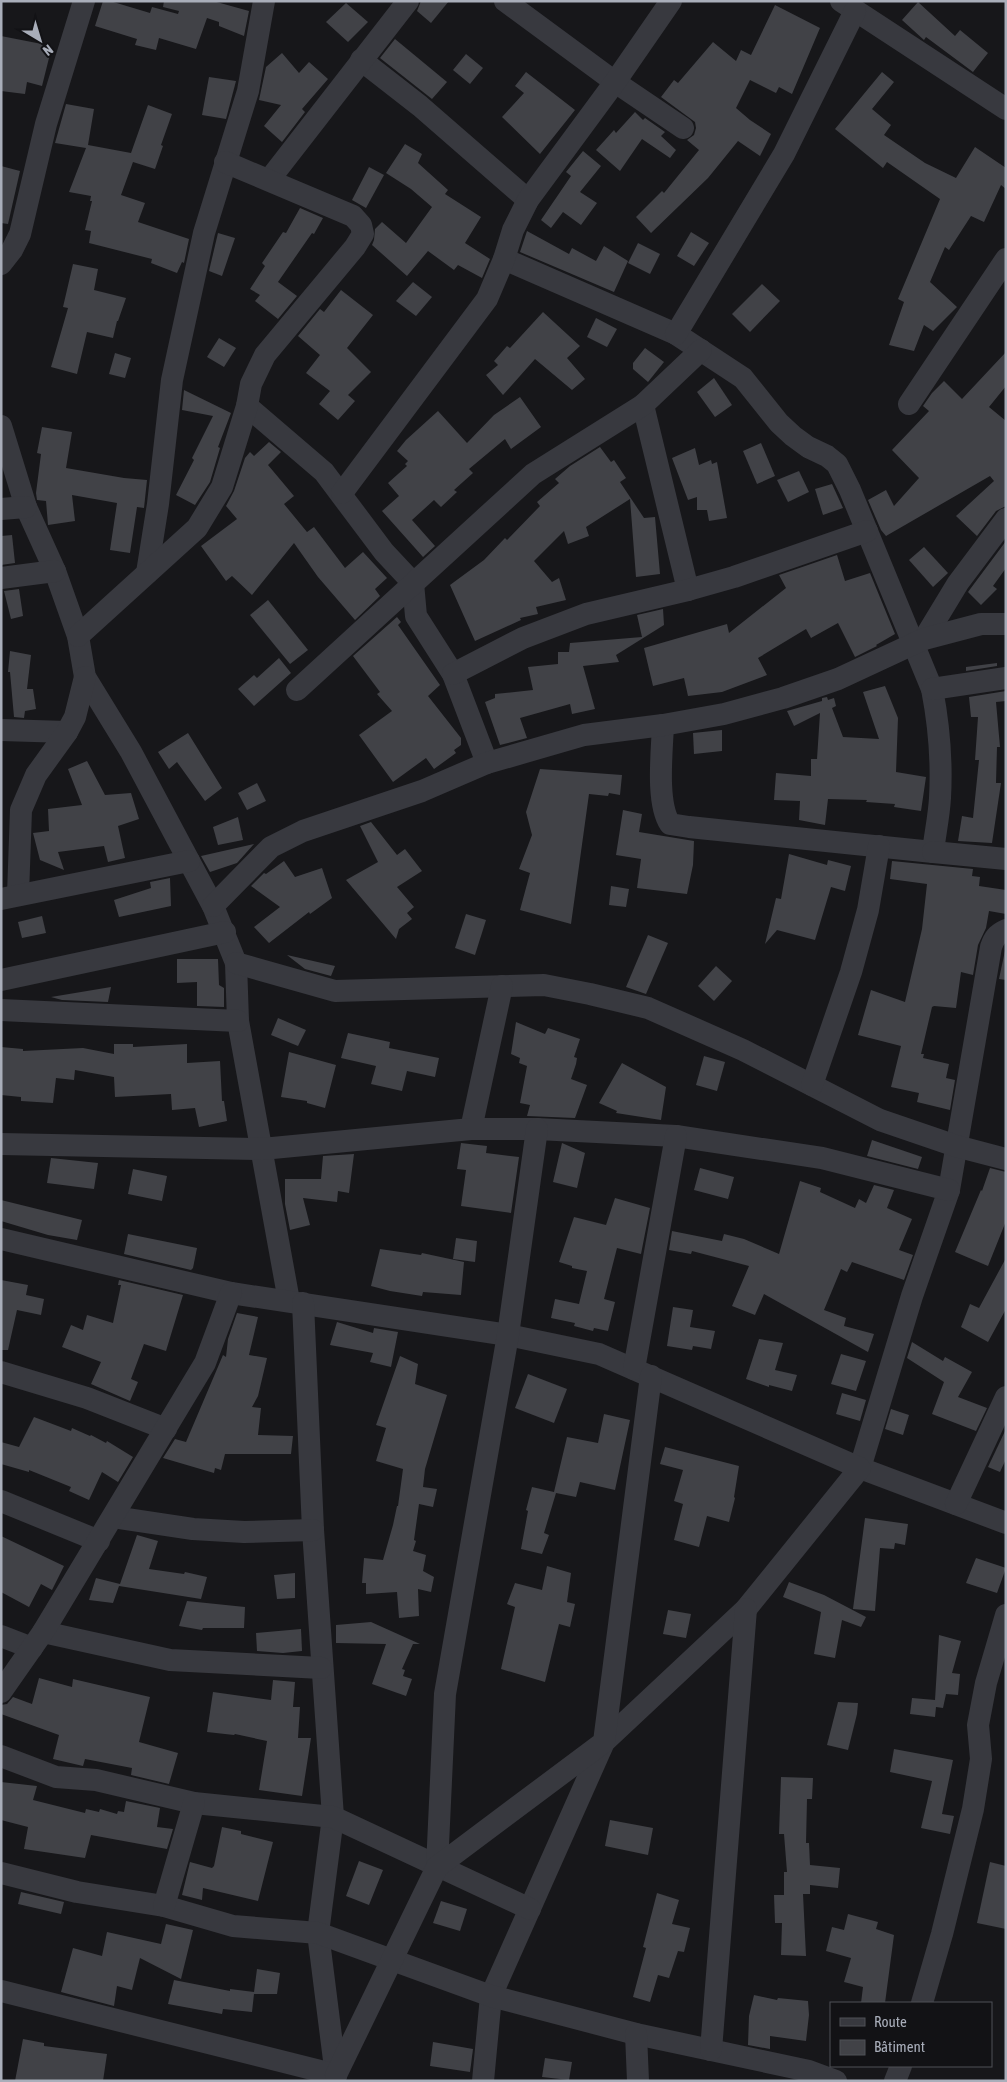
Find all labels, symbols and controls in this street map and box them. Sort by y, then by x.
north arrow [15,15,65,65]
text: N [40,41,56,59]
legend [830,2002,992,2067]
text: Route [874,2013,907,2030]
text: Bâtiment [874,2038,925,2055]

